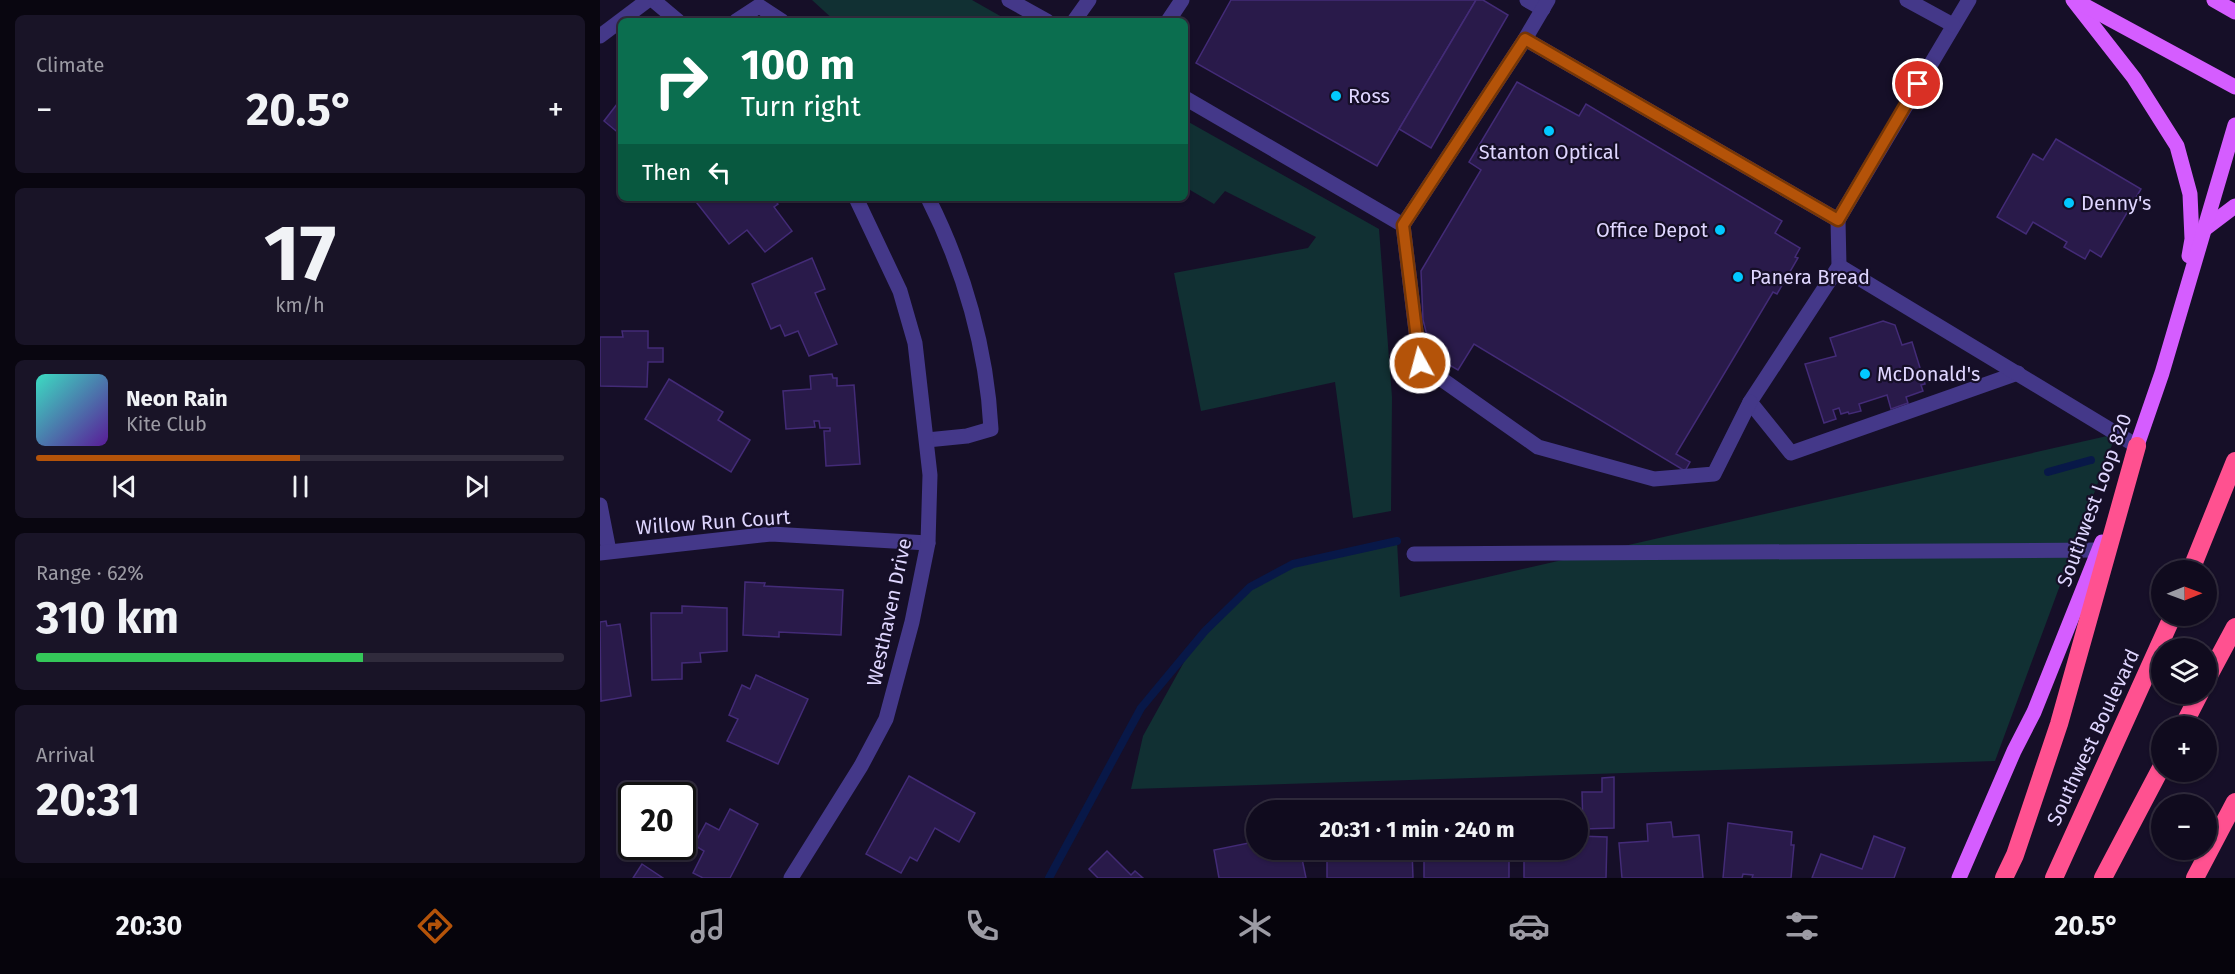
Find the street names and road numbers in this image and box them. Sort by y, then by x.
street label: Southwest Loop 820 [2052,410,2136,590]
street label: Willow Run Court [635,505,792,539]
street label: Westhaven Drive [862,536,916,688]
street label: Southwest Boulevard [2042,645,2144,829]

